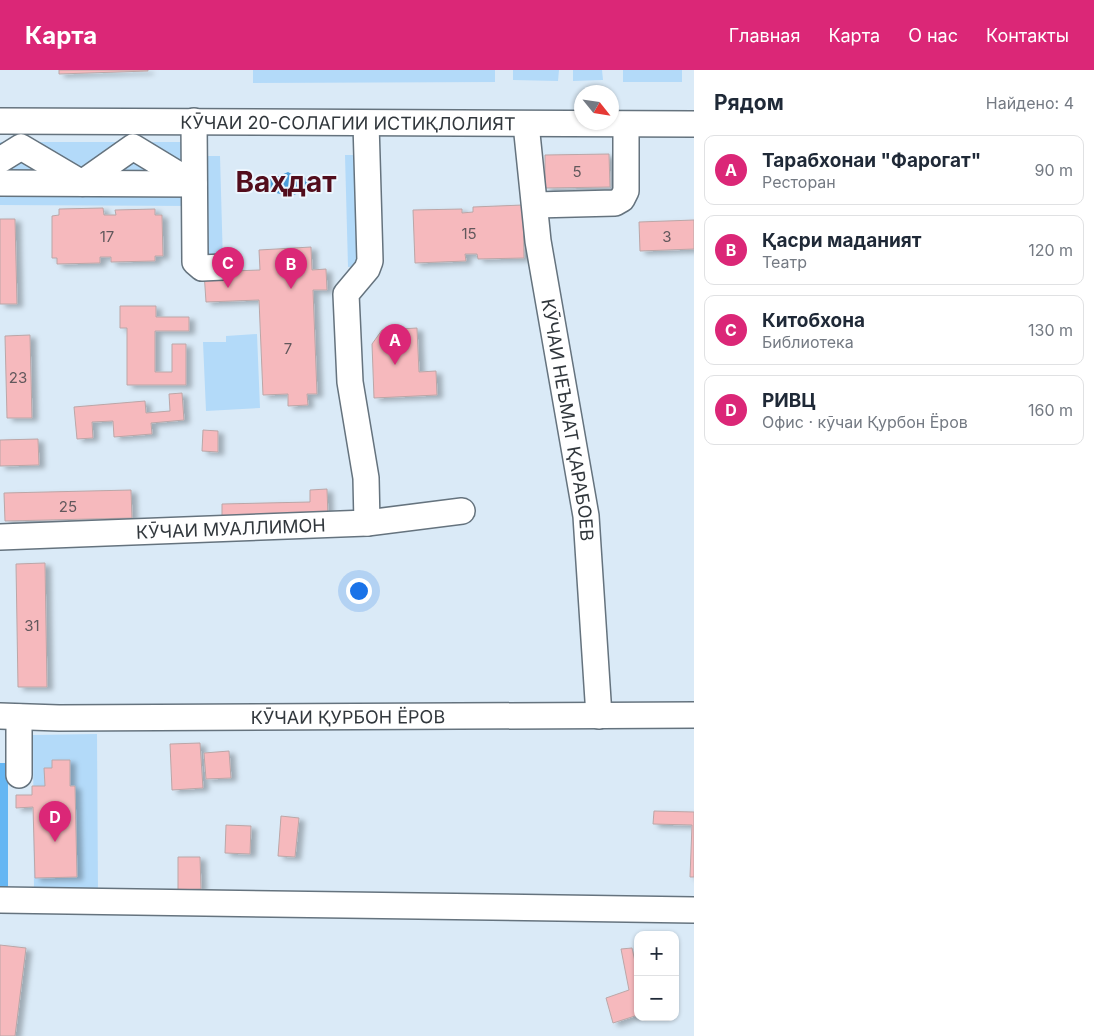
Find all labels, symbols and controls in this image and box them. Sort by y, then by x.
text: Карта [25,21,97,50]
text: Главная [729,25,800,46]
text: Карта [828,25,880,46]
text: О нас [908,25,958,46]
text: Контакты [986,25,1069,46]
north arrow [574,85,619,130]
text: Рядом [714,90,784,115]
text: Найдено: 4 [986,93,1074,113]
street label: КӮЧАИ 20-СОЛАГИИ ИСТИҚЛОЛИЯТ [180,110,516,134]
text: Тарабхонаи "Фарогат" [762,149,981,172]
text: A [725,160,737,180]
text: 90 m [1034,160,1073,180]
house number: 5 [572,162,582,181]
district label: Ваҳдат [235,165,337,199]
text: Ресторан [762,172,836,192]
house number: 15 [461,224,477,243]
house number: 17 [100,227,114,246]
house number: 3 [662,227,672,246]
text: Қасри маданият [762,229,922,252]
text: B [726,240,736,260]
text: 120 m [1028,240,1073,260]
pin: C [212,247,244,288]
pin: B [275,248,307,289]
text: Театр [762,252,807,272]
street label: КӮЧАИ НЕЪМАТ ҚАРАБОЕВ [538,297,598,542]
text: Китобхона [762,309,865,332]
text: C [725,320,737,340]
text: 130 m [1028,320,1073,340]
pin: A [379,324,411,365]
text: Библиотека [762,332,854,352]
house number: 7 [284,339,292,358]
house number: 23 [9,368,27,387]
text: РИВЦ [762,389,816,412]
text: D [725,400,737,420]
text: 160 m [1028,400,1073,420]
text: Офис · кӯчаи Қурбон Ёров [762,412,968,432]
house number: 25 [59,497,77,516]
street label: КӮЧАИ МУАЛЛИМОН [136,514,326,542]
your location [346,578,372,604]
house number: 31 [24,616,40,635]
street label: КӮЧАИ ҚУРБОН ЁРОВ [251,705,445,728]
pin: D [39,801,71,842]
map controls [634,931,679,1021]
button: + [634,931,679,976]
button: − [634,976,679,1021]

